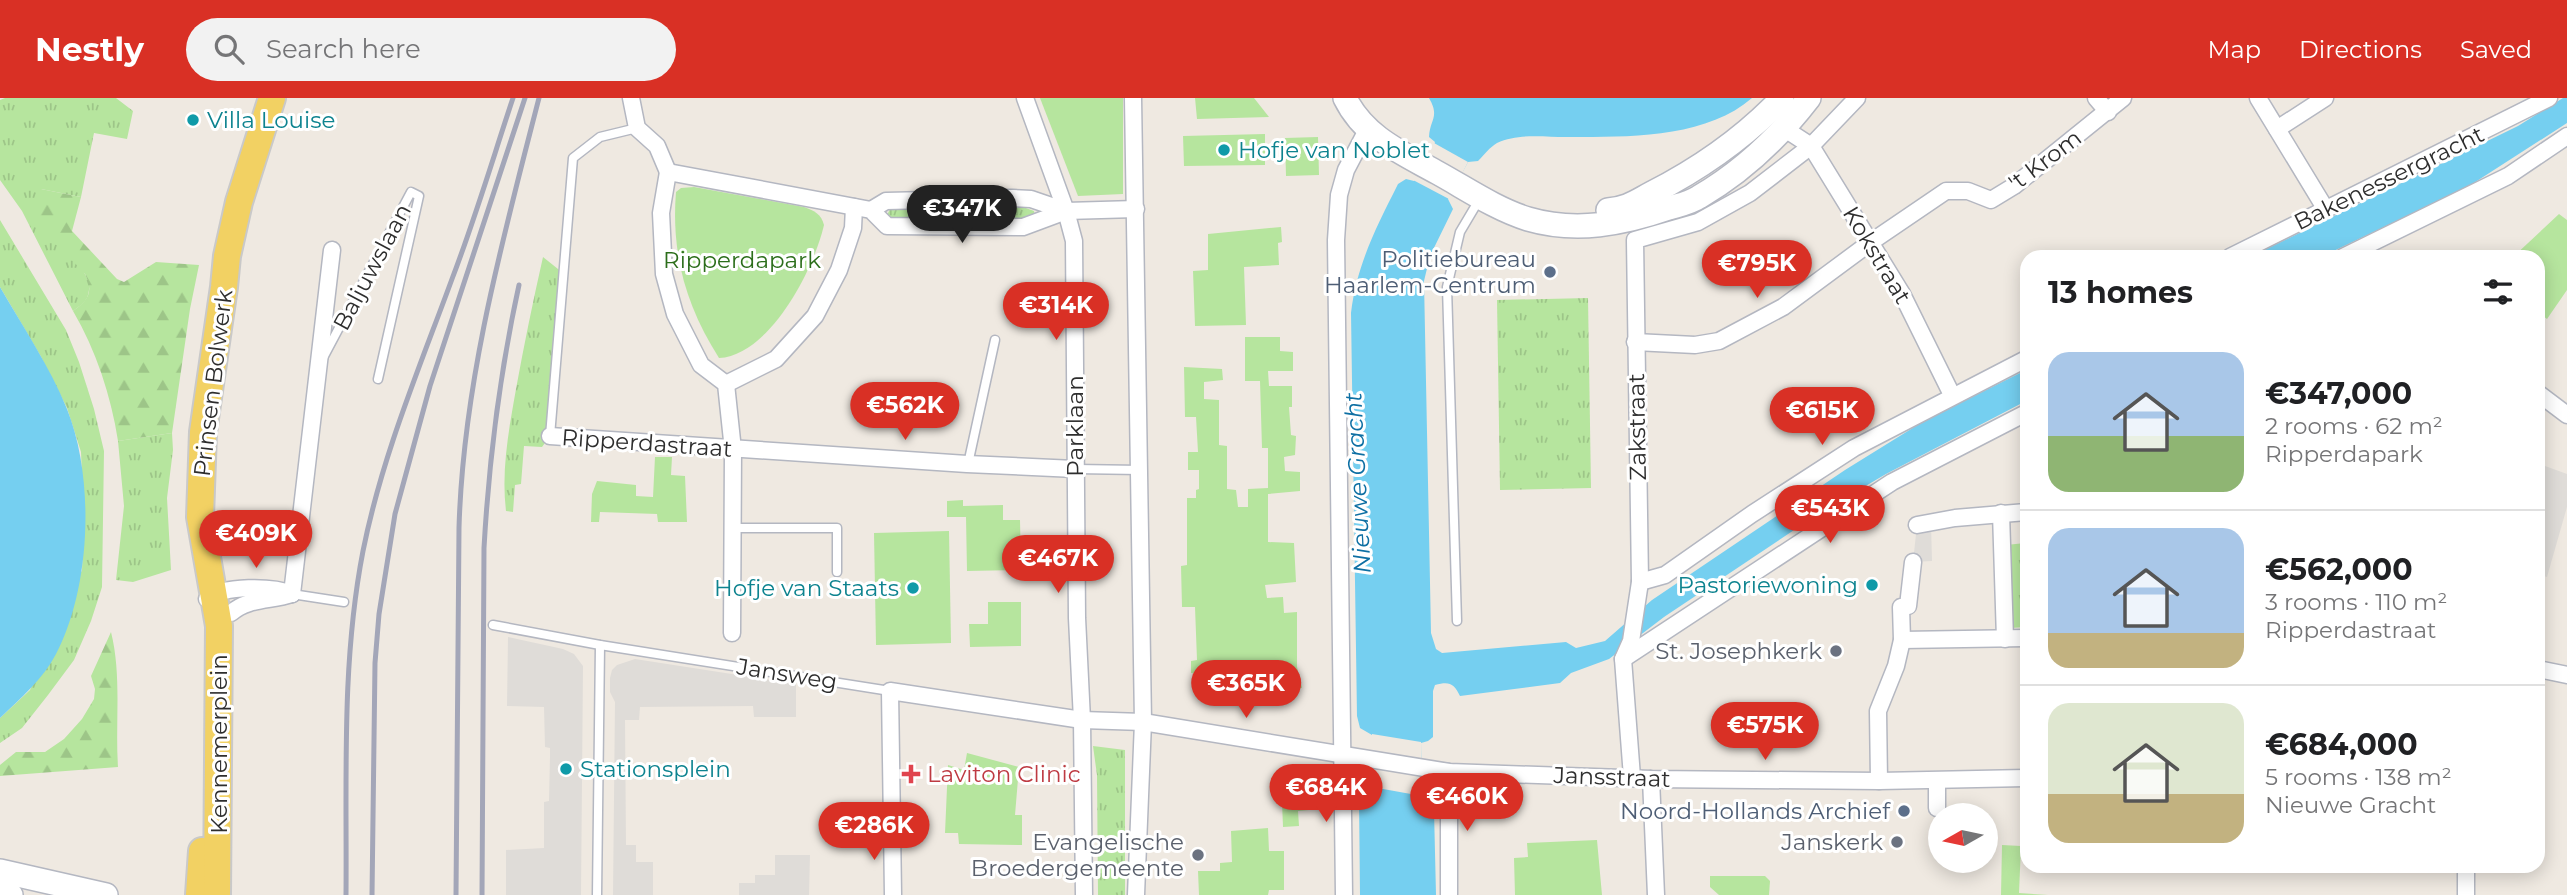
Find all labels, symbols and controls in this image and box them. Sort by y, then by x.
search box [186,18,676,81]
text: Nestly [35,29,144,69]
icon: search [210,30,248,68]
text: Search here [266,33,421,65]
text: Map [2208,35,2261,64]
text: Directions [2299,35,2422,64]
text: Saved [2460,35,2532,64]
place label: Villa Louise [207,106,335,134]
marker: Villa Louise [185,112,201,128]
street label: Bakenessergracht [2289,120,2489,236]
street label: 't Krom [2003,124,2087,196]
place label: Hofje van Noblet [1238,136,1430,164]
marker: Hofje van Noblet [1216,142,1232,158]
pin: €347K [913,186,1011,245]
text: €347K [923,194,1001,222]
street label: Baljuwslaan [327,199,417,335]
street label: Kokstraat [1837,201,1917,309]
pin: €795K [1708,240,1806,300]
place label: Politiebureau Haarlem-Centrum [1324,245,1536,299]
park label: Ripperdapark [663,246,821,274]
text: €795K [1718,249,1796,277]
marker: Politiebureau Haarlem-Centrum [1542,264,1558,280]
icon: filters [2479,273,2517,311]
text: 13 homes [2048,274,2193,311]
pin: €314K [1007,282,1105,342]
street label: Prinsen Bolwerk [188,288,238,478]
text: €314K [1019,291,1093,319]
street label: Zakstraat [1622,373,1652,481]
street label: Parklaan [1061,375,1089,477]
text: €347,000 [2265,375,2412,412]
icon: home [2104,380,2188,464]
pin: €562K [856,382,954,442]
pin: €615K [1773,388,1871,447]
text: €562K [866,391,944,419]
water label: Nieuwe Gracht [1338,391,1377,574]
text: €615K [1786,396,1858,424]
text: 2 rooms · 62 m² [2265,412,2443,440]
street label: Ripperdastraat [561,423,733,463]
text: Ripperdapark [2265,440,2423,468]
pin: €543K [1781,486,1879,545]
text: €543K [1791,494,1869,522]
pin: €409K [207,510,305,570]
text: €409K [215,519,297,547]
pin: €467K [1009,536,1107,595]
text: €467K [1018,544,1098,572]
text: €562,000 [2265,551,2413,588]
icon: home [2104,556,2188,640]
place label: Pastoriewoning [1677,571,1858,599]
place label: Hofje van Staats [714,574,899,602]
marker: Pastoriewoning [1864,577,1880,593]
marker: Hofje van Staats [905,580,921,596]
text: 3 rooms · 110 m² [2265,588,2447,616]
text: Ripperdastraat [2265,616,2436,644]
place label: St. Josephkerk [1655,637,1822,665]
marker: St. Josephkerk [1828,643,1844,659]
street label: Jansweg [734,652,839,696]
street label: Kennemerplein [205,654,233,834]
pin: €365K [1197,660,1295,720]
text: €365K [1207,669,1285,697]
pin: €575K [1716,702,1814,762]
text: €575K [1727,711,1803,739]
text: €684,000 [2265,726,2418,763]
icon: home [2104,731,2188,815]
place label: Stationsplein [580,755,731,783]
place label: Laviton Clinic [927,760,1081,788]
marker: Stationsplein [558,761,574,777]
street label: Jansstraat [1552,761,1671,793]
text: 5 rooms · 138 m² [2265,763,2452,791]
marker: Laviton Clinic [901,764,921,784]
pin: €684K [1277,764,1375,824]
text: €684K [1286,773,1366,801]
pin: €460K [1418,774,1516,833]
text: €460K [1426,782,1508,810]
text: Nieuwe Gracht [2265,791,2436,819]
place label: Noord-Hollands Archief [1620,797,1891,825]
pin: €286K [825,802,923,862]
marker: Noord-Hollands Archief [1896,803,1912,819]
north arrow [1928,803,1998,873]
map controls [1928,803,1998,873]
text: €286K [835,811,914,839]
place label: Evangelische Broedergemeente [971,828,1184,882]
place label: Janskerk [1780,828,1883,856]
marker: Janskerk [1889,834,1905,850]
marker: Evangelische Broedergemeente [1190,847,1206,863]

